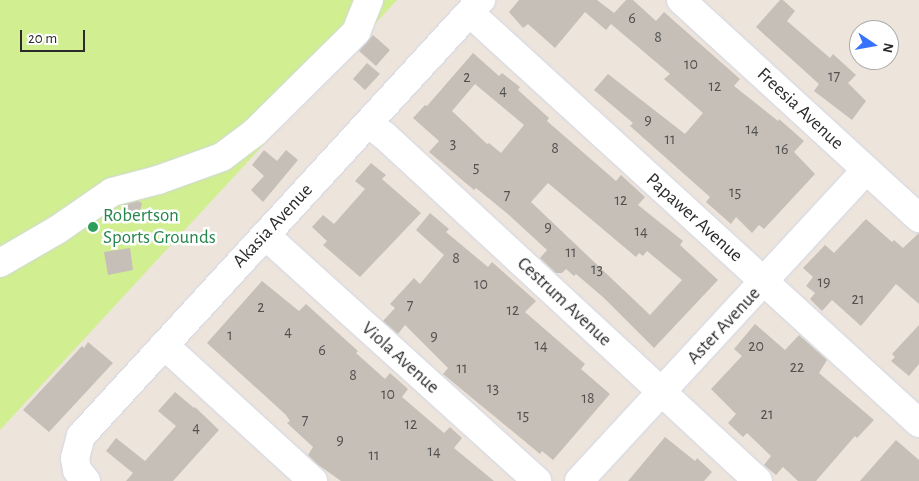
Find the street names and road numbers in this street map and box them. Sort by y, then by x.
street label: Freesia Avenue [752,63,848,155]
street label: Papawer Avenue [641,169,747,267]
street label: Akasia Avenue [228,179,318,273]
street label: Cestrum Avenue [512,253,616,351]
street label: Aster Avenue [683,283,765,369]
street label: Viola Avenue [356,317,444,399]

